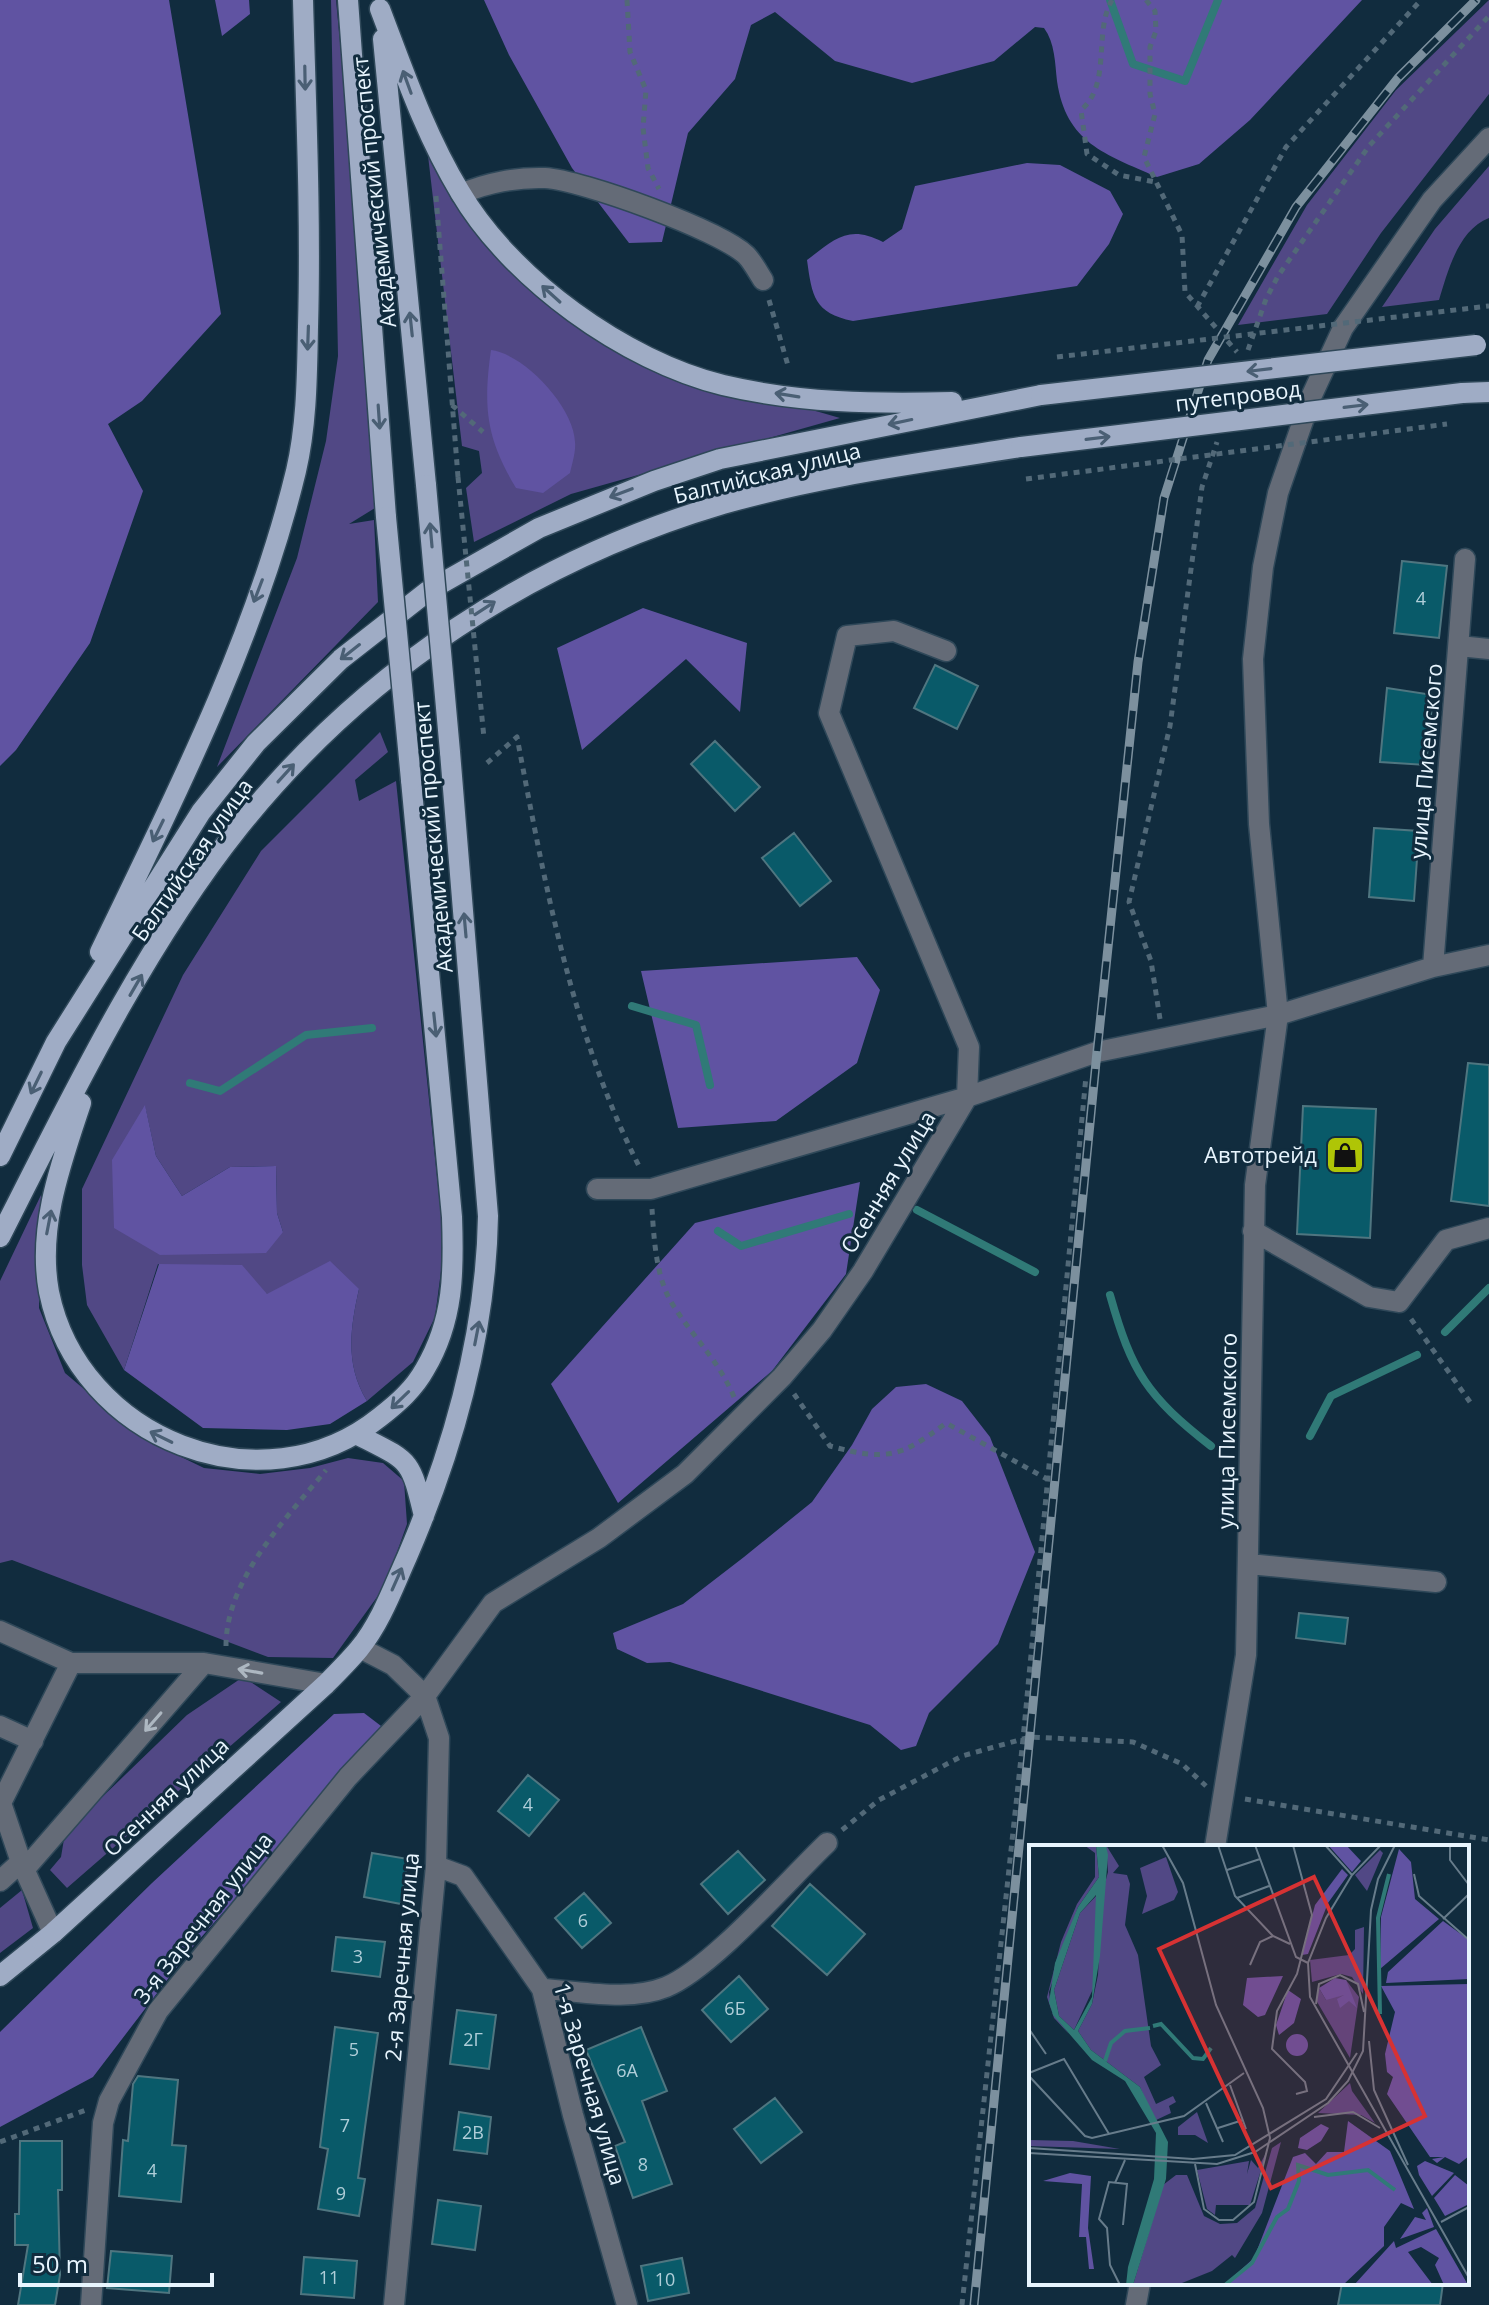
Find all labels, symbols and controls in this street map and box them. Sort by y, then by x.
street label: Академический проспект [344,55,402,329]
one-way arrow [297,64,313,91]
one-way arrow [399,70,413,94]
one-way arrow [541,285,562,304]
one-way arrow [403,311,418,338]
one-way arrow [300,324,315,351]
one-way arrow [1246,362,1273,377]
street label: путепровод [1173,372,1303,418]
one-way arrow [774,387,800,402]
one-way arrow [1342,398,1369,413]
one-way arrow [372,403,387,430]
one-way arrow [888,416,913,431]
one-way arrow [1084,430,1111,445]
street label: Балтийская улица [670,434,864,510]
one-way arrow [609,487,634,501]
one-way arrow [423,522,438,549]
one-way arrow [250,578,264,603]
house number: 4 [1416,586,1426,610]
one-way arrow [473,599,496,615]
one-way arrow [340,643,361,660]
street label: улица Писемского [1402,662,1448,860]
street label: Академический проспект [405,700,459,974]
one-way arrow [276,763,295,783]
street label: Балтийская улица [124,772,259,947]
one-way arrow [150,819,165,843]
one-way arrow [457,912,472,939]
one-way arrow [128,974,144,997]
one-way arrow [428,1011,443,1038]
one-way arrow [28,1070,43,1094]
street label: Осенняя улица [833,1105,942,1258]
shop icon: Автотрейд [1324,1134,1366,1176]
place label: Автотрейд [1204,1139,1317,1169]
one-way arrow [42,1210,57,1236]
one-way arrow [471,1320,486,1346]
street label: улица Писемского [1209,1333,1243,1529]
one-way arrow [391,1390,410,1409]
one-way arrow [150,1429,174,1444]
one-way arrow [390,1567,405,1592]
one-way arrow [237,1663,263,1678]
one-way arrow [144,1712,162,1732]
street label: Осенняя улица [96,1730,235,1862]
house number: 4 [523,1792,533,1816]
street label: 3-я Заречная улица [126,1826,278,2009]
inset map [1029,1845,1469,2285]
street label: 2-я Заречная улица [377,1851,425,2063]
house number: 6 [578,1908,588,1932]
house number: 3 [353,1944,363,1968]
street label: 1-я Заречная улица [548,1979,634,2189]
house number: 6Б [724,1996,746,2020]
house number: 2Г [463,2027,483,2051]
house number: 5 [349,2037,359,2061]
house number: 6А [616,2058,638,2082]
house number: 7 [340,2113,350,2137]
house number: 2В [462,2120,484,2144]
house number: 8 [638,2152,648,2176]
house number: 4 [147,2158,157,2182]
house number: 9 [336,2181,346,2205]
scale bar [20,2237,212,2287]
text: 50 m [32,2247,88,2280]
house number: 11 [319,2265,339,2289]
house number: 10 [655,2267,675,2291]

